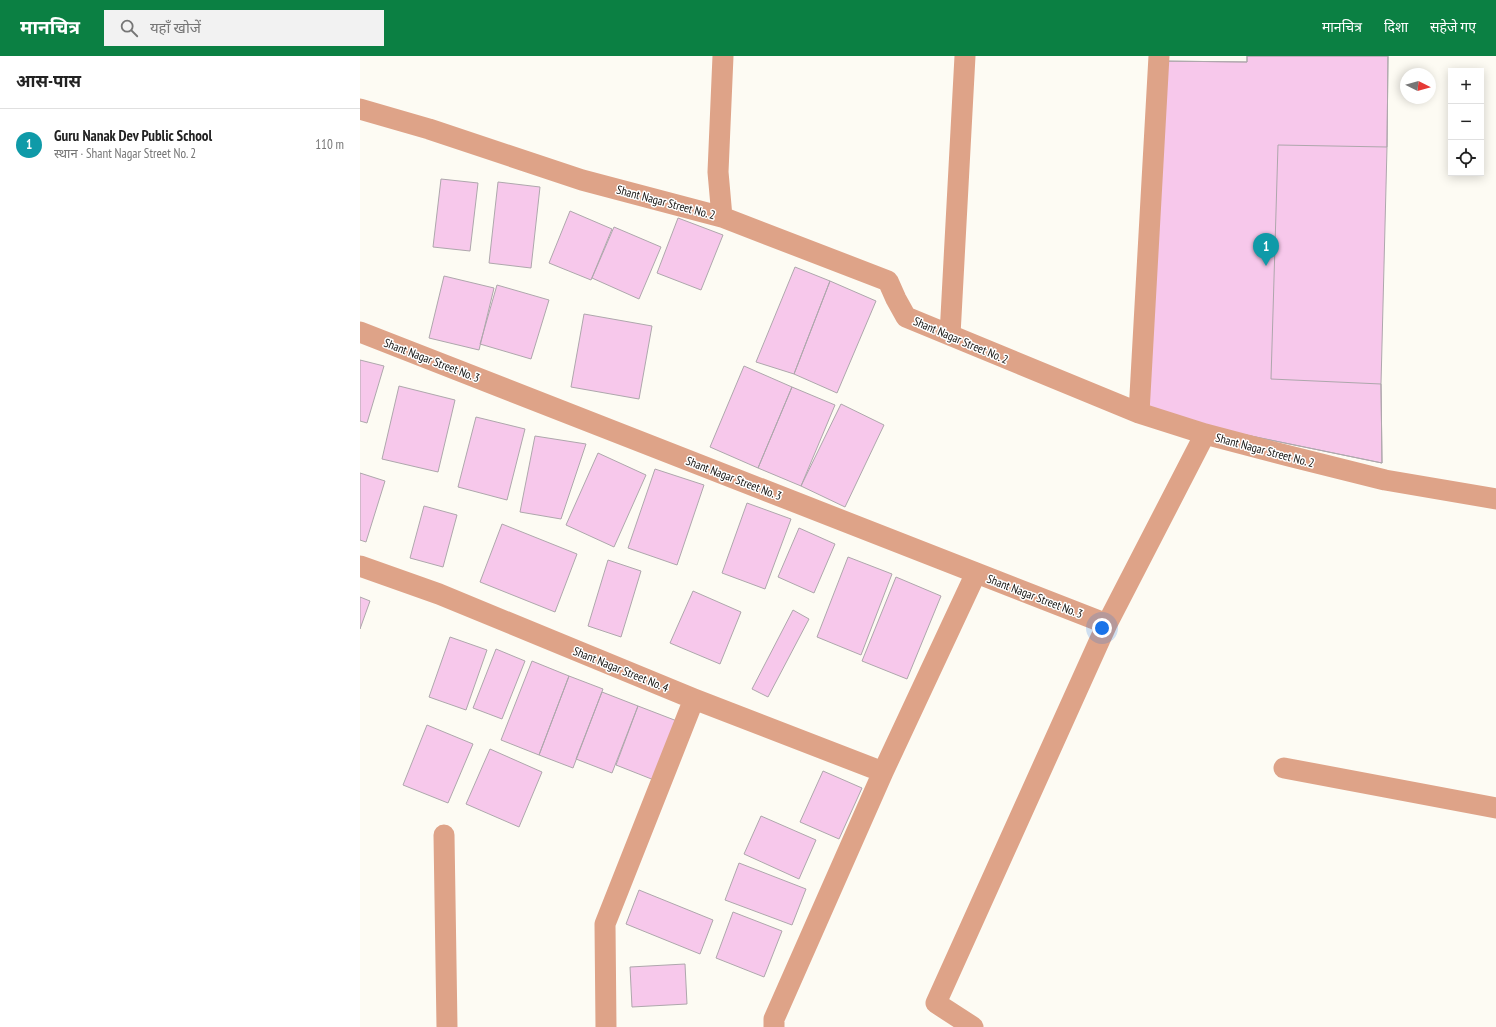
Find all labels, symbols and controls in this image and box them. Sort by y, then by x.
search box [104,10,384,46]
text: मानचित्र [20,15,80,39]
icon: search [118,17,140,39]
text: यहाँ खोजें [150,18,201,37]
text: मानचित्र [1322,18,1362,36]
text: दिशा [1384,18,1408,36]
text: सहेजे गए [1430,18,1476,36]
north arrow [1400,68,1436,104]
map controls [1448,68,1484,176]
button: + [1448,68,1484,104]
text: आस-पास [16,70,81,92]
button: − [1448,104,1484,140]
text: Guru Nanak Dev Public School [54,126,212,145]
text: 1 [26,136,32,153]
text: 110 m [315,136,344,153]
button: locate [1448,140,1484,176]
text: स्थान · Shant Nagar Street No. 2 [54,145,196,162]
street label: Shant Nagar Street No. 2 [615,182,717,222]
pin: 1 [1253,233,1279,266]
street label: Shant Nagar Street No. 2 [911,313,1011,367]
street label: Shant Nagar Street No. 3 [382,335,482,385]
street label: Shant Nagar Street No. 2 [1214,430,1316,470]
street label: Shant Nagar Street No. 3 [684,453,784,503]
street label: Shant Nagar Street No. 3 [985,571,1085,621]
your location [1092,618,1112,638]
street label: Shant Nagar Street No. 4 [571,643,671,695]

